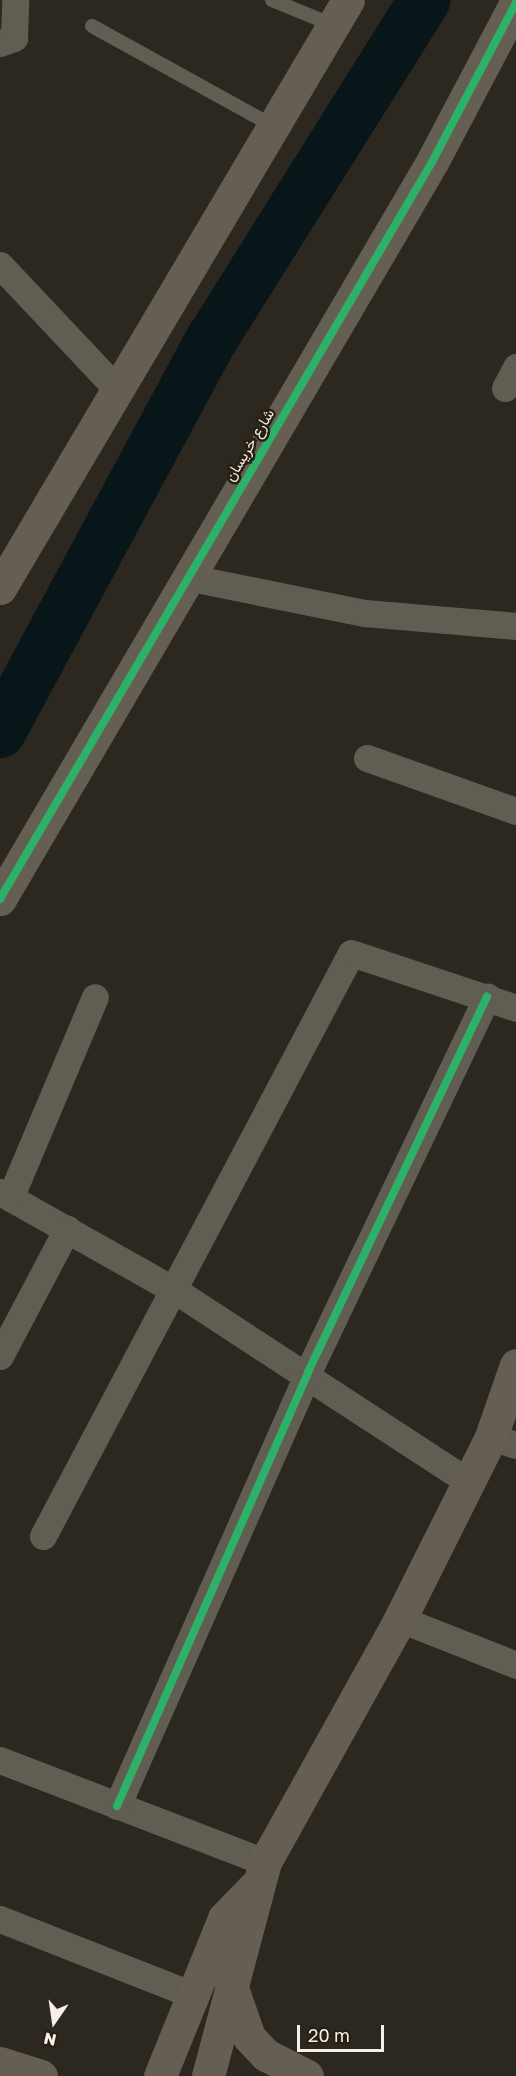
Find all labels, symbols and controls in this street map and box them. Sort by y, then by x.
street label: شارع خريسان [220,406,278,484]
north arrow [24,1992,84,2052]
scale bar [300,2013,387,2051]
text: 20 m [308,2024,350,2046]
text: N [42,2028,58,2051]

